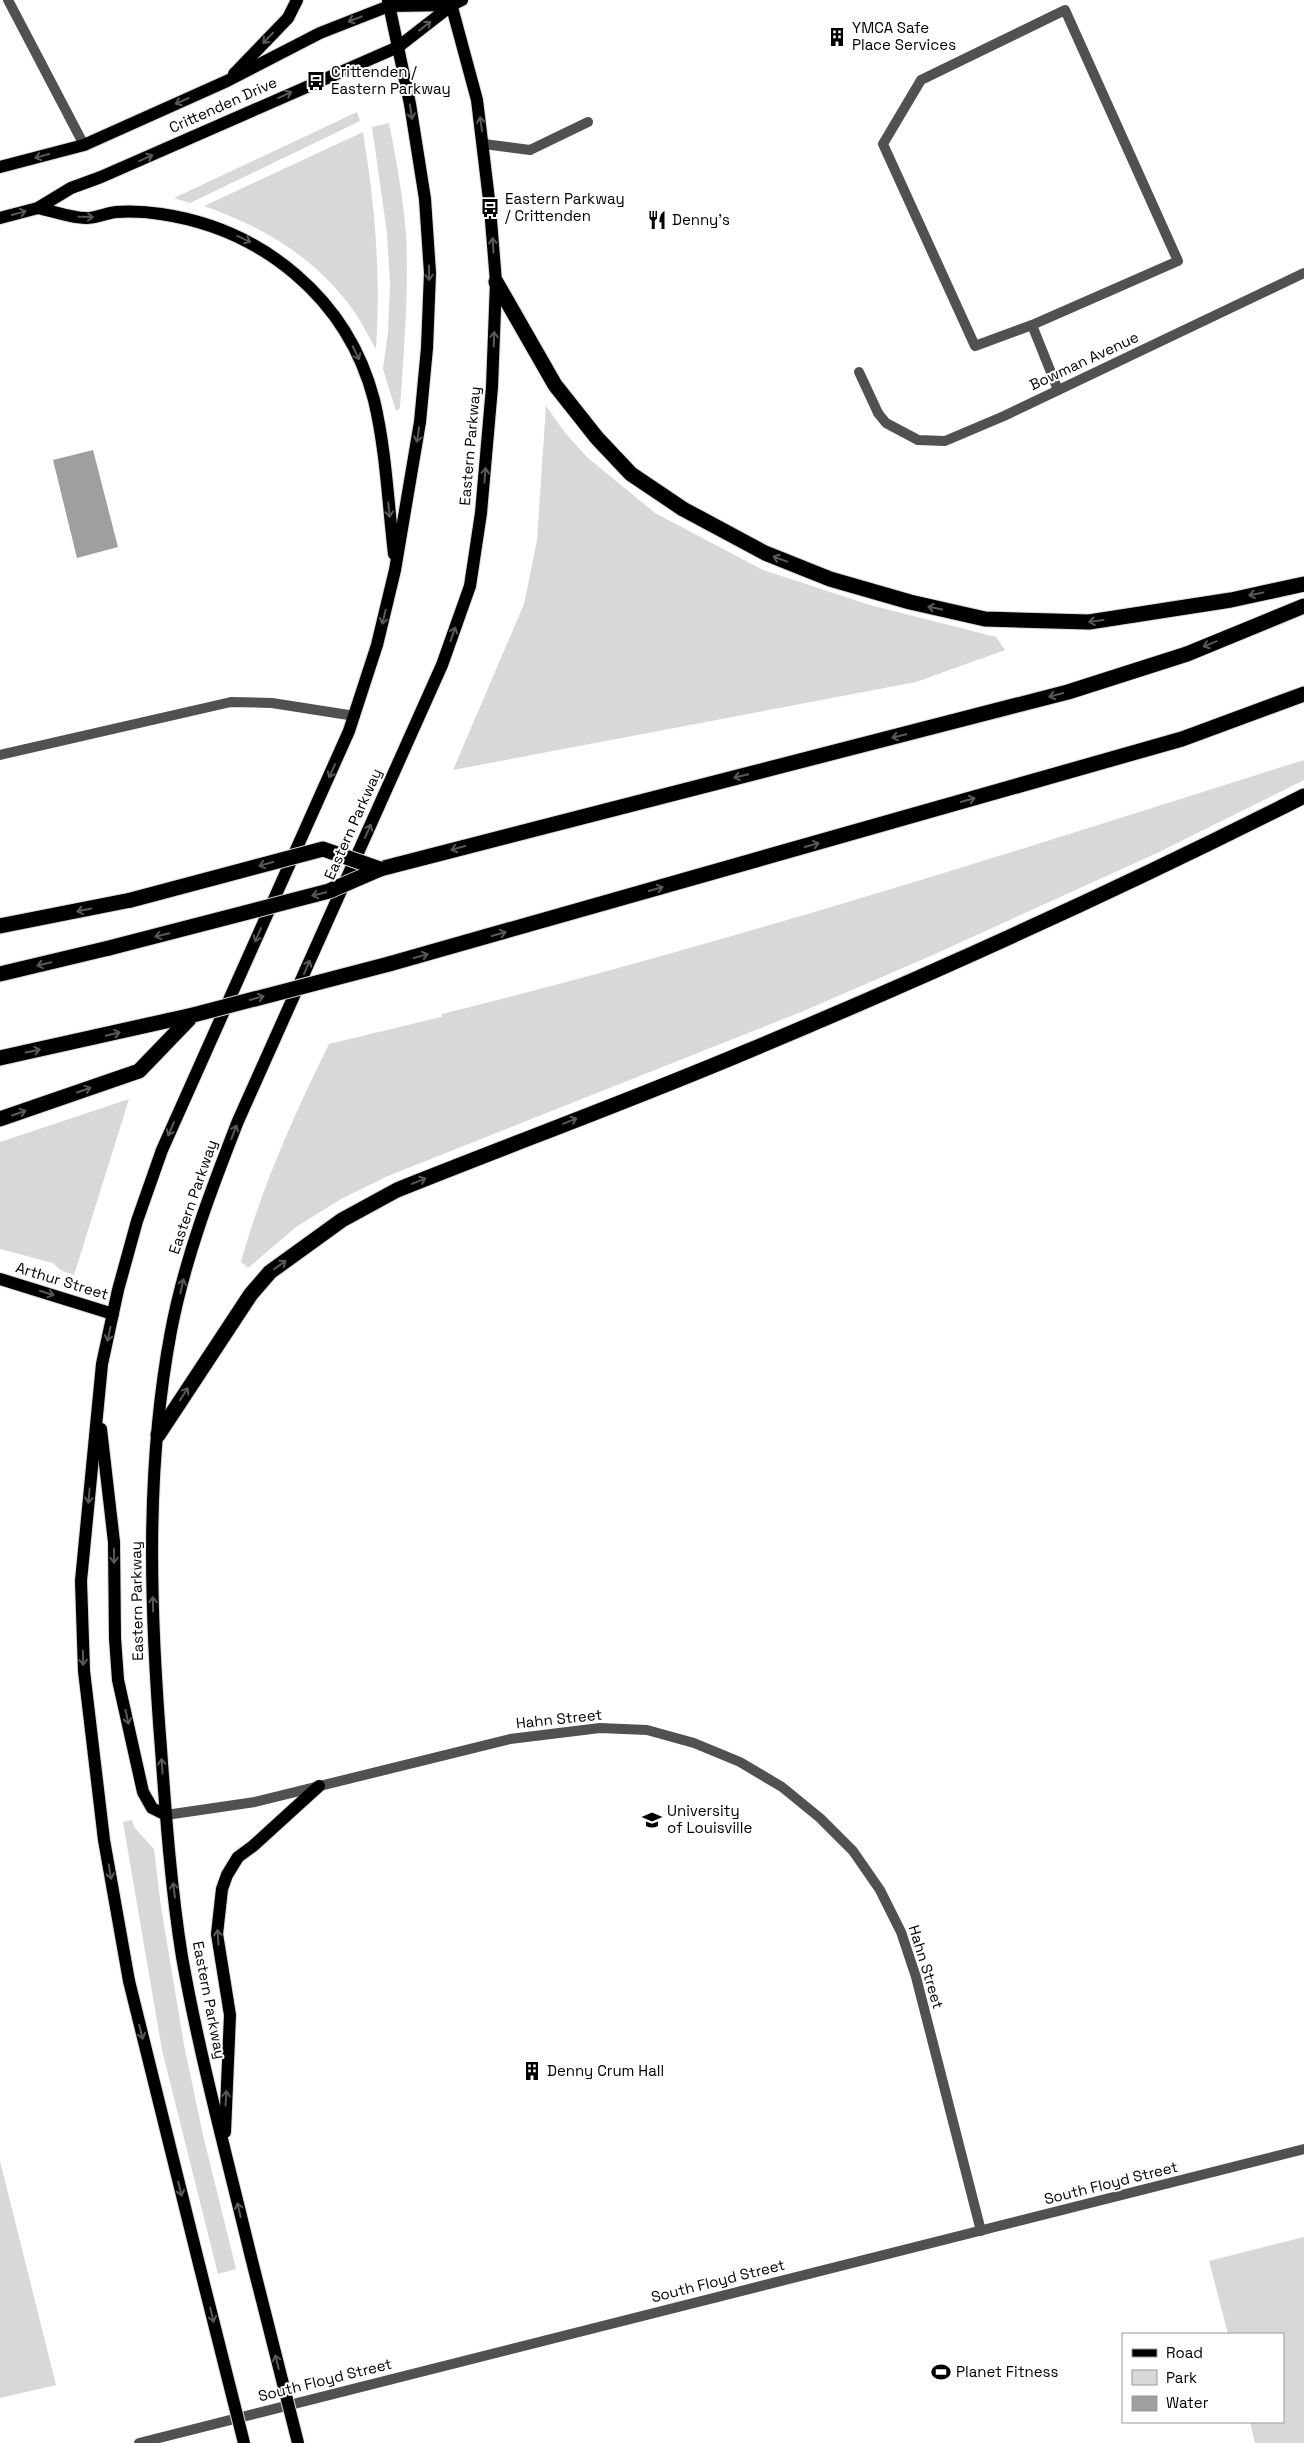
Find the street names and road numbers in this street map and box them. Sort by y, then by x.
street label: Crittenden Drive [166,72,280,137]
street label: Bowman Avenue [1026,327,1142,394]
street label: Eastern Parkway [455,386,484,506]
street label: Eastern Parkway [320,765,386,882]
street label: Eastern Parkway [164,1137,221,1257]
street label: Arthur Street [14,1257,111,1304]
street label: Eastern Parkway [126,1541,147,1661]
street label: Hahn Street [515,1705,603,1732]
street label: Hahn Street [905,1923,948,2011]
street label: Eastern Parkway [189,1939,230,2060]
street label: South Floyd Street [1042,2157,1180,2208]
street label: South Floyd Street [649,2255,787,2306]
street label: South Floyd Street [256,2354,394,2405]

